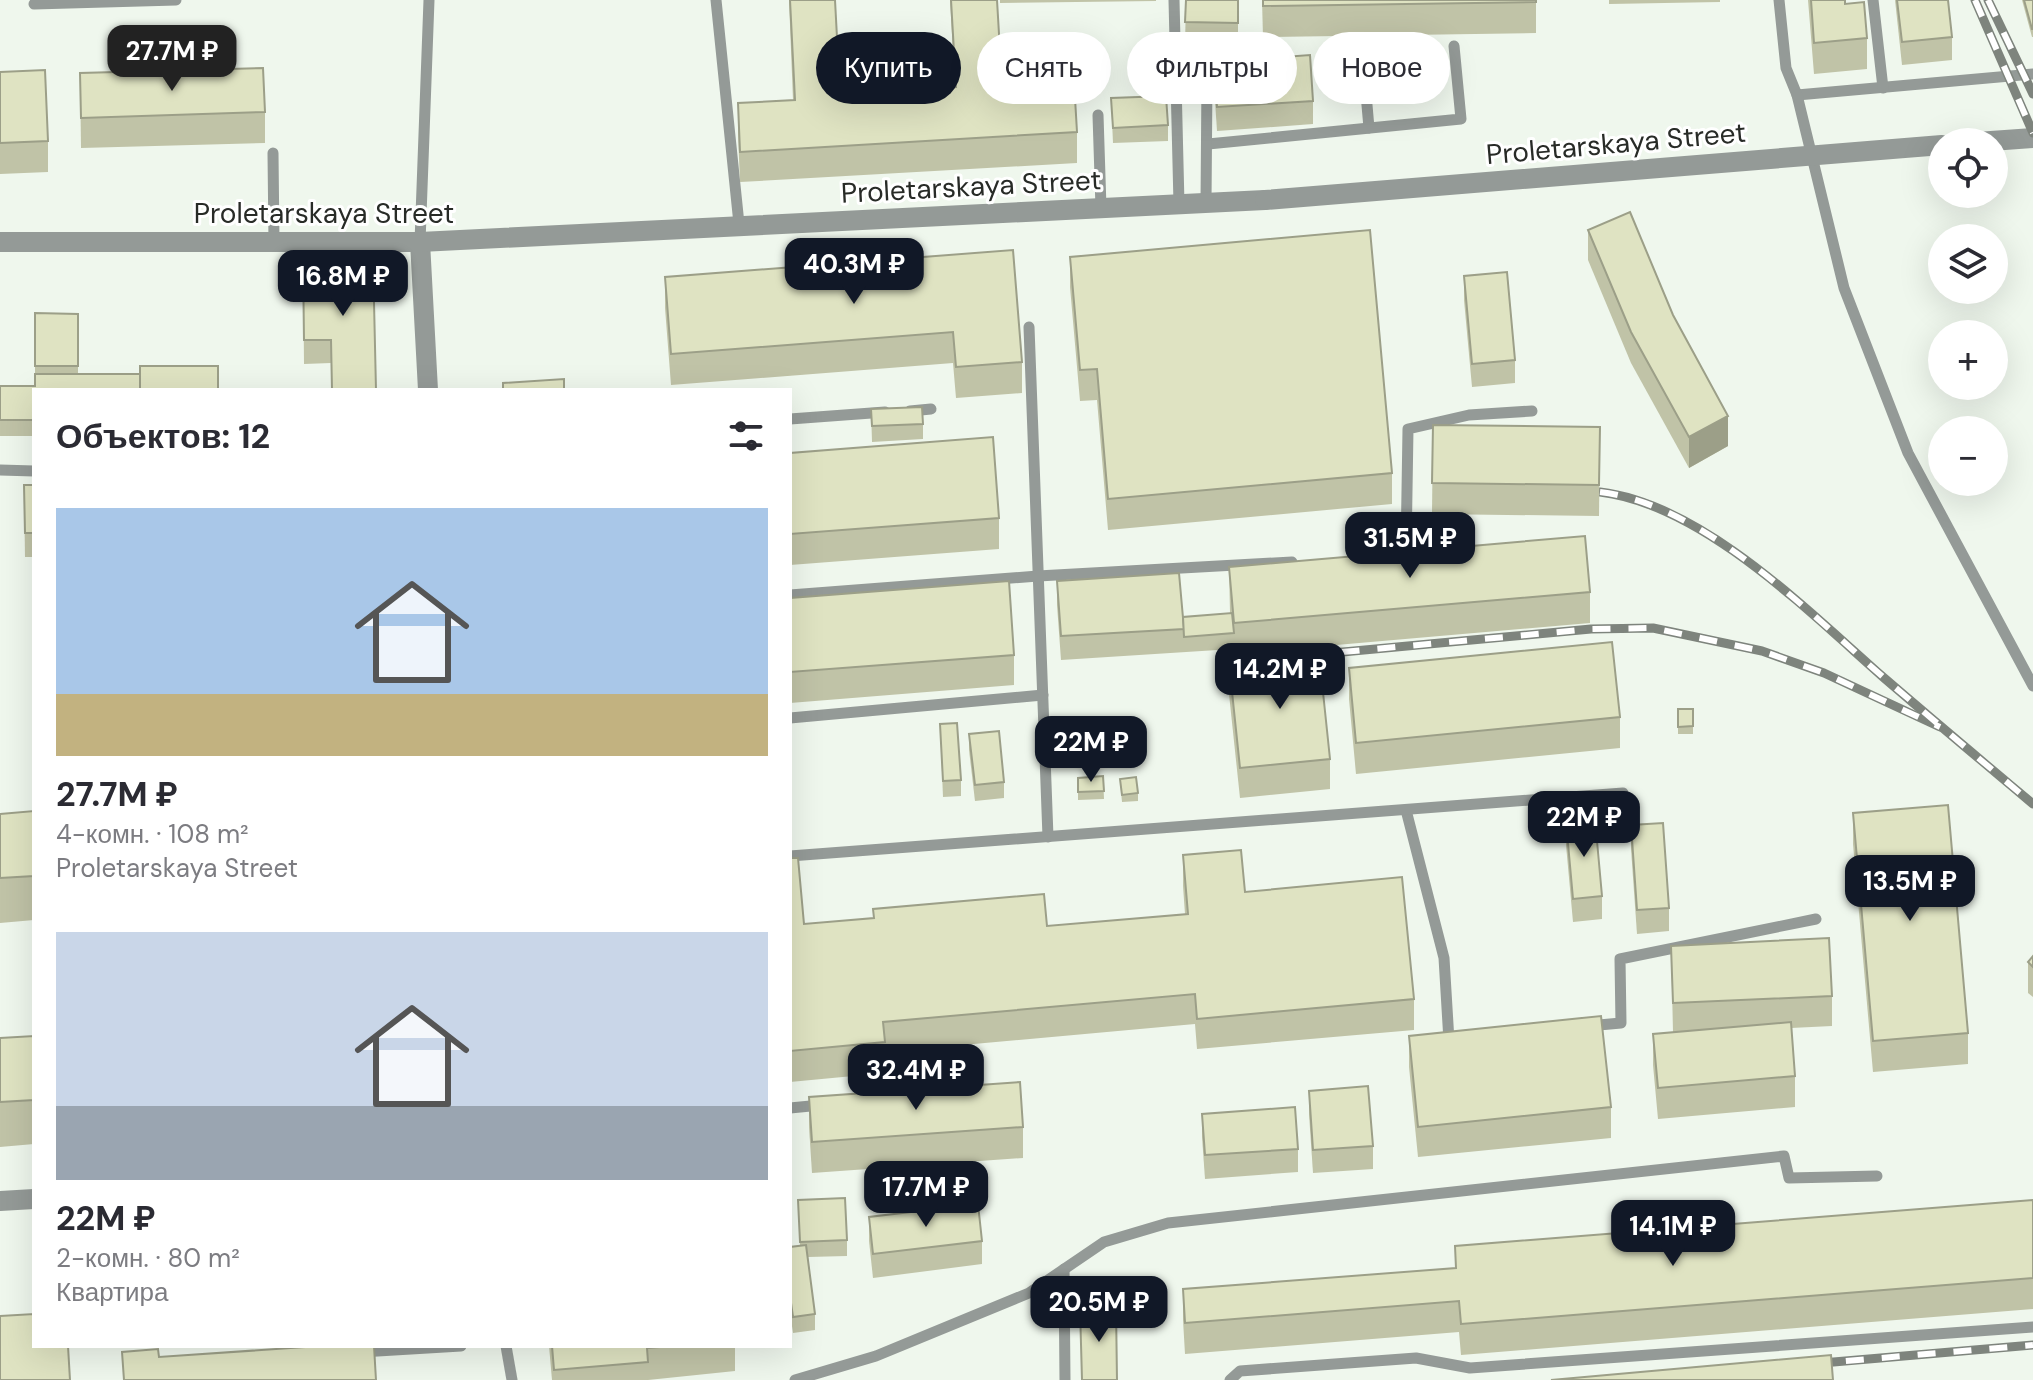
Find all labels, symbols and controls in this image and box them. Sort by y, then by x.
pin: 27.7M ₽ [98,25,246,93]
chip: Купить [816,32,961,104]
chip: Снять [977,32,1111,104]
chip: Фильтры [1127,32,1297,104]
chip: Новое [1313,32,1450,104]
text: 27.7M ₽ [125,34,219,68]
street label: Proletarskaya Street [1485,114,1747,173]
map controls [1928,128,2008,496]
button: locate [1928,128,2008,208]
street label: Proletarskaya Street [840,161,1102,212]
street label: Proletarskaya Street [194,195,454,232]
button: layers [1928,224,2008,304]
pin: 40.3M ₽ [780,238,928,306]
text: 40.3M ₽ [803,247,905,281]
pin: 16.8M ₽ [269,250,417,318]
text: 16.8M ₽ [296,259,390,293]
button: + [1928,320,2008,400]
text: Объектов: 12 [56,414,270,459]
icon: filters [724,414,768,458]
button: − [1928,416,2008,496]
pin: 31.5M ₽ [1336,512,1484,580]
text: 31.5M ₽ [1363,521,1457,555]
icon: home [340,560,484,704]
pin: 14.2M ₽ [1206,643,1354,711]
text: 14.2M ₽ [1233,652,1327,686]
pin: 22M ₽ [1035,716,1147,784]
text: 22M ₽ [1053,725,1129,759]
text: 27.7M ₽ [56,772,178,817]
pin: 22M ₽ [1528,791,1640,859]
text: 22M ₽ [1546,800,1622,834]
text: 4-комн. · 108 m² [56,817,249,851]
text: Proletarskaya Street [56,851,298,885]
pin: 13.5M ₽ [1836,855,1984,923]
text: 13.5M ₽ [1863,864,1957,898]
icon: home [340,984,484,1128]
pin: 32.4M ₽ [842,1044,990,1112]
text: 32.4M ₽ [866,1053,966,1087]
pin: 17.7M ₽ [852,1161,1000,1229]
text: 17.7M ₽ [882,1170,970,1204]
text: 22M ₽ [56,1196,156,1241]
pin: 14.1M ₽ [1599,1200,1747,1268]
text: 14.1M ₽ [1629,1209,1717,1243]
text: 2-комн. · 80 m² [56,1241,240,1275]
text: Квартира [56,1275,168,1309]
pin: 20.5M ₽ [1025,1276,1173,1344]
text: 20.5M ₽ [1048,1285,1150,1319]

